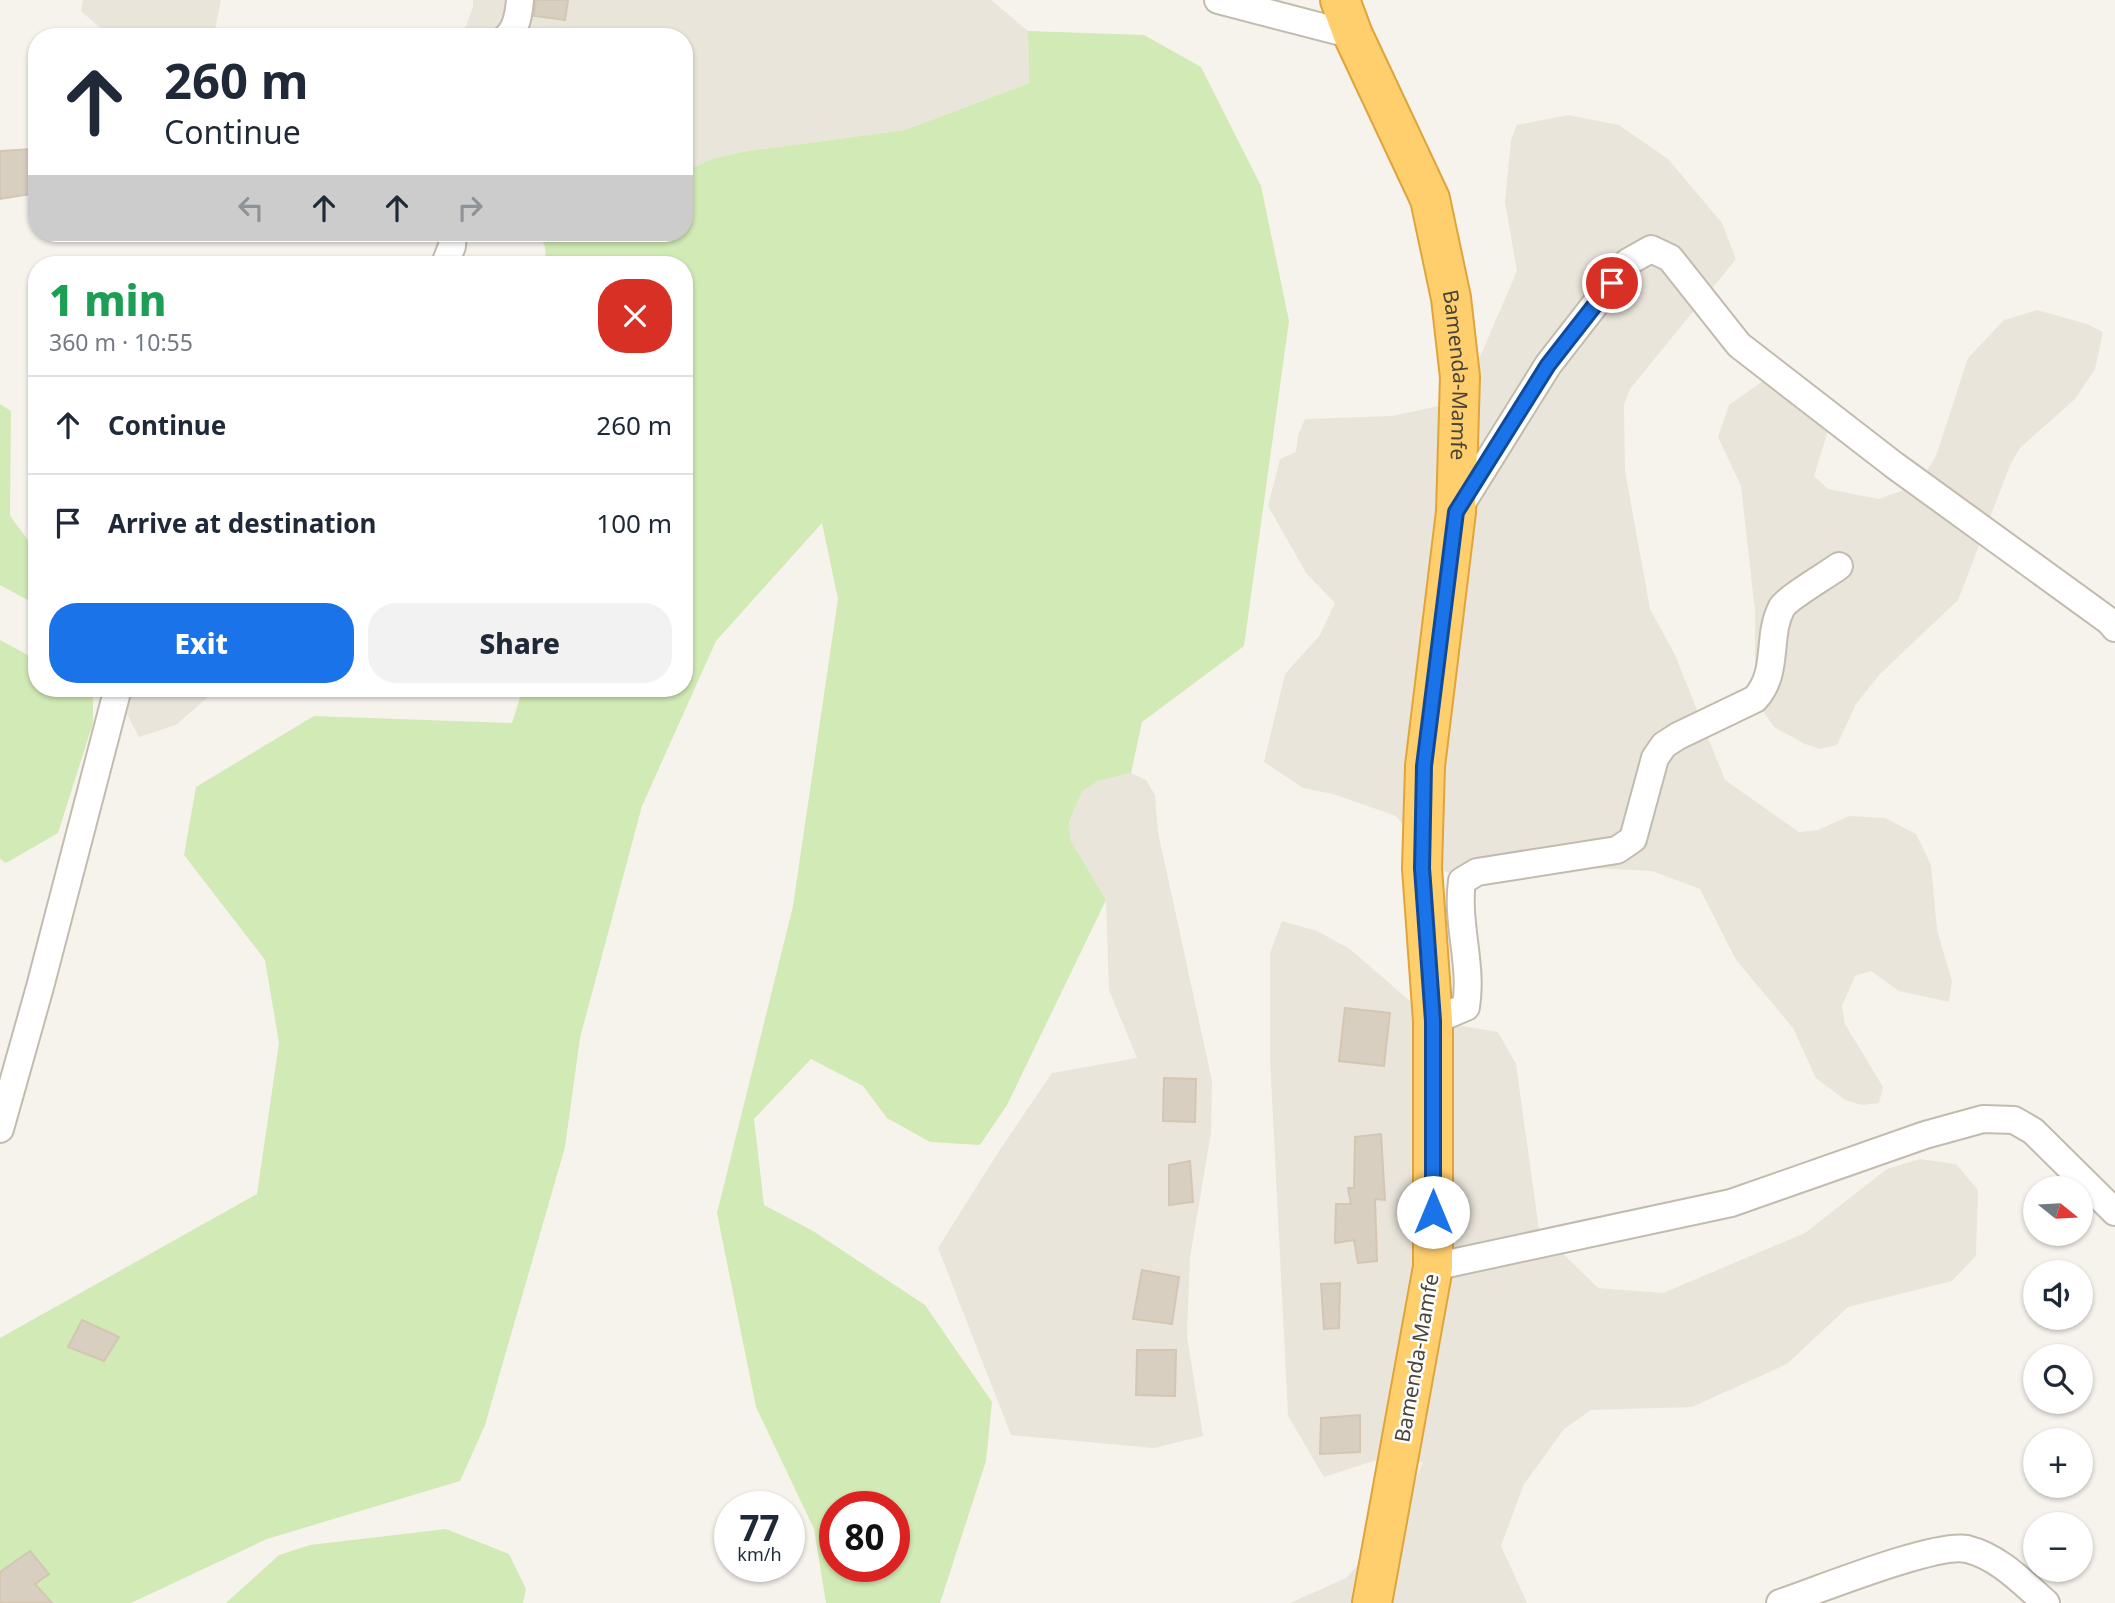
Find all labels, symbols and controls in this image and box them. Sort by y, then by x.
text: 260 m [164,47,309,113]
icon: ahead [49,56,140,147]
text: Continue [164,110,301,153]
icon: left [232,189,270,227]
icon: ahead [305,189,343,227]
icon: ahead [378,189,416,227]
icon: right [451,189,489,227]
pin [1582,253,1642,313]
icon: arrive [1593,264,1631,302]
text: 1 min [49,271,166,328]
button: close [598,279,672,353]
street label: Bamenda-Mamfe [1437,287,1475,461]
text: 360 m · 10:55 [49,326,193,358]
icon: ahead [49,406,87,444]
text: Continue [108,407,226,443]
text: 260 m [596,407,672,443]
icon: arrive [49,504,87,542]
text: Arrive at destination [108,505,377,541]
text: 100 m [596,505,672,541]
button: Exit [49,603,354,683]
button: Share [368,603,672,683]
position arrow [1396,1175,1470,1249]
north arrow [2023,1176,2093,1246]
map controls [2023,1176,2093,1582]
button: sound [2023,1260,2093,1330]
street label: Bamenda-Mamfe [1387,1271,1445,1444]
button: search [2023,1344,2093,1414]
button: + [2023,1428,2093,1498]
speed limit sign: 80 [819,1491,910,1582]
text: 77 [739,1504,780,1551]
button: − [2023,1512,2093,1582]
text: km/h [737,1542,782,1566]

